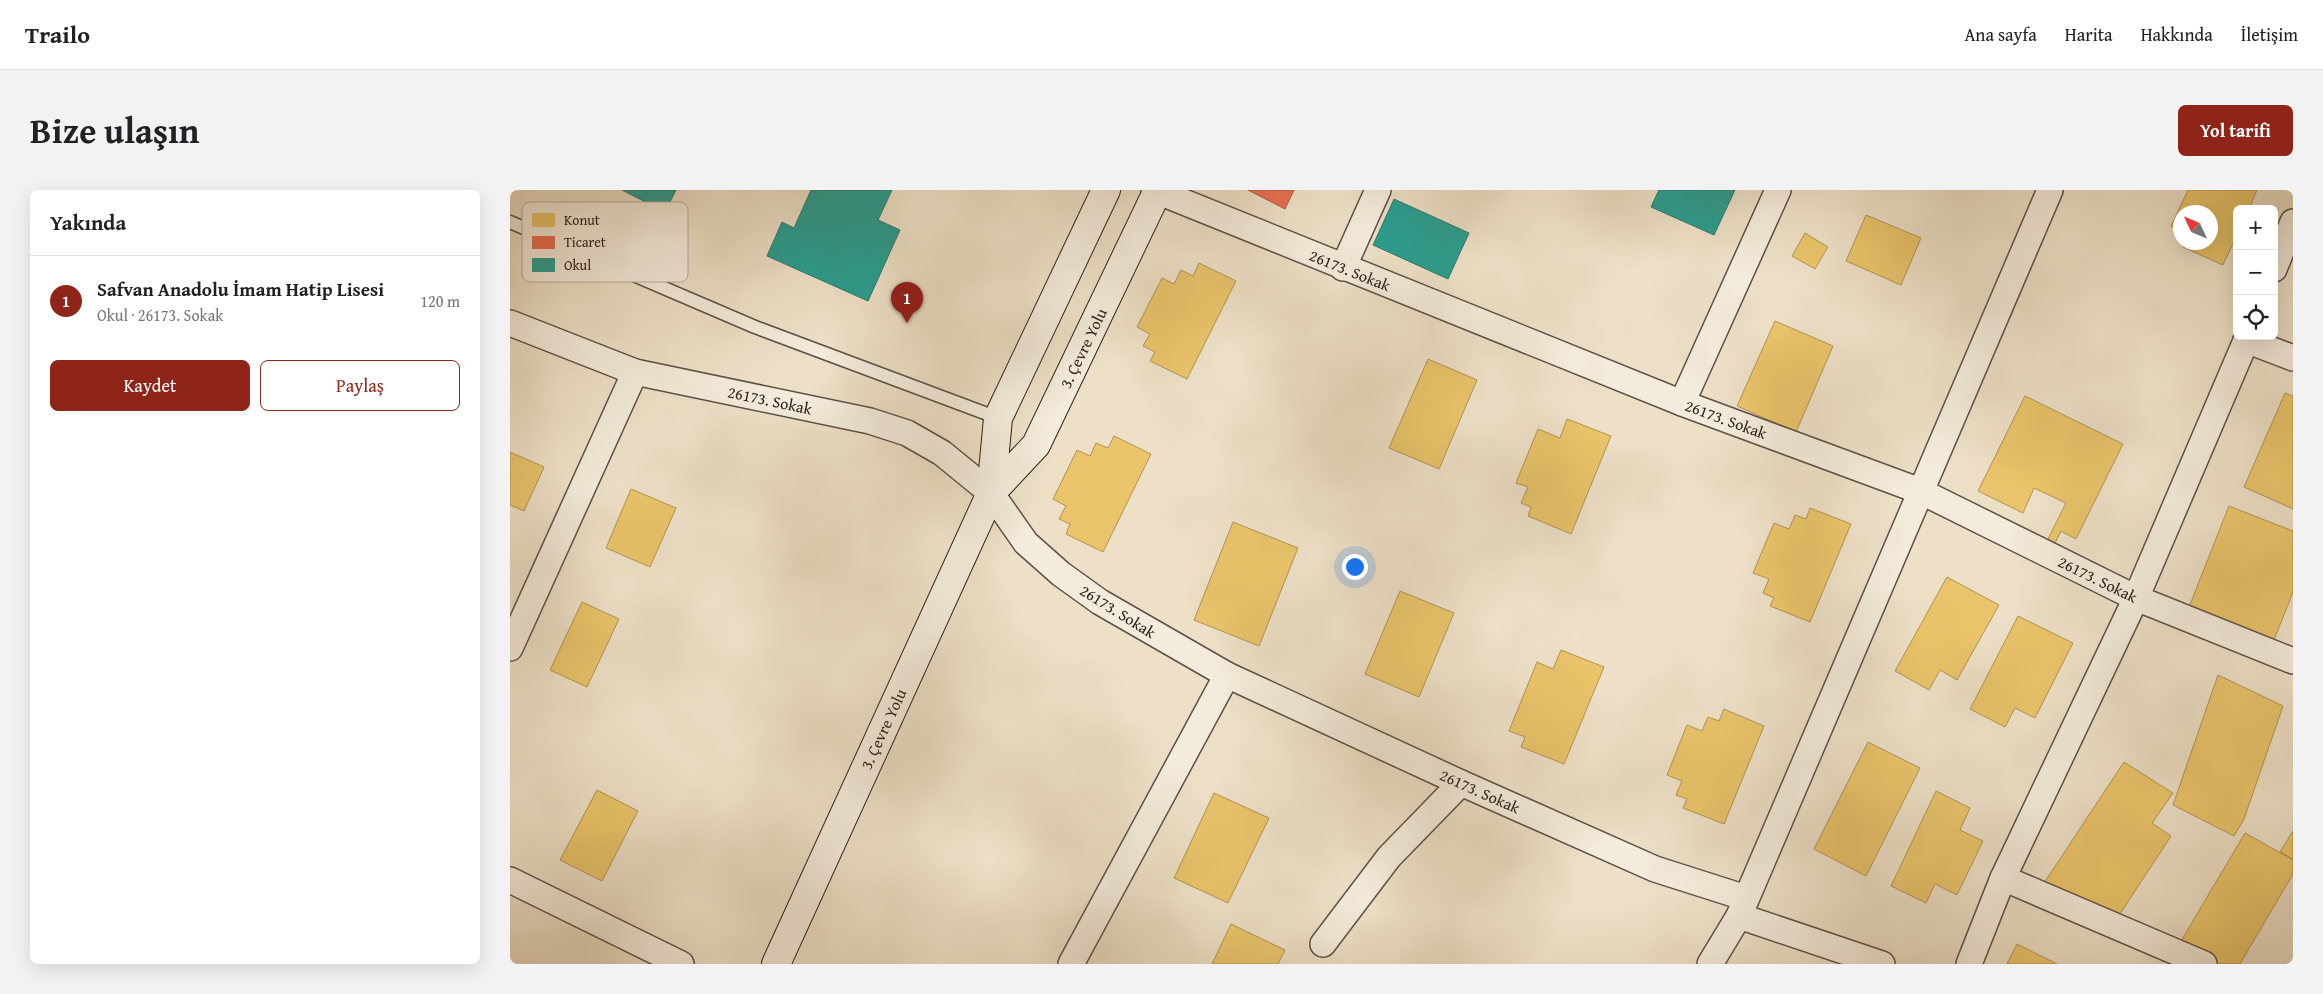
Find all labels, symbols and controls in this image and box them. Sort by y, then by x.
text: Trailo [25,17,90,52]
text: Ana sayfa [1964,21,2037,48]
text: Harita [2065,21,2113,48]
text: Hakkında [2141,21,2213,48]
text: İletişim [2241,21,2298,48]
text: Bize ulaşın [30,105,200,156]
button: Yol tarifi [2178,105,2293,156]
legend [522,202,688,282]
north arrow [2173,205,2218,250]
map controls [2233,205,2278,340]
button: + [2233,205,2278,250]
text: Yakında [50,207,126,238]
text: Konut [564,210,600,230]
text: Ticaret [564,232,606,252]
street label: 26173. Sokak [1306,243,1395,298]
button: − [2233,250,2278,295]
text: Okul [564,255,591,275]
text: Safvan Anadolu İmam Hatip Lisesi [97,275,384,303]
pin: 1 [891,282,923,323]
text: 1 [62,289,70,313]
text: 120 m [420,289,460,313]
button: locate [2233,295,2278,340]
text: Okul · 26173. Sokak [97,303,223,327]
street label: 3. Çevre Yolu [1053,303,1113,392]
button: Kaydet [50,360,250,411]
button: Paylaş [260,360,460,411]
street label: 26173. Sokak [726,379,815,421]
street label: 26173. Sokak [1682,393,1771,445]
street label: 26173. Sokak [2054,549,2143,609]
your location [1342,554,1368,580]
street label: 26173. Sokak [1075,578,1161,644]
street label: 3. Çevre Yolu [854,684,912,773]
street label: 26173. Sokak [1436,763,1525,820]

